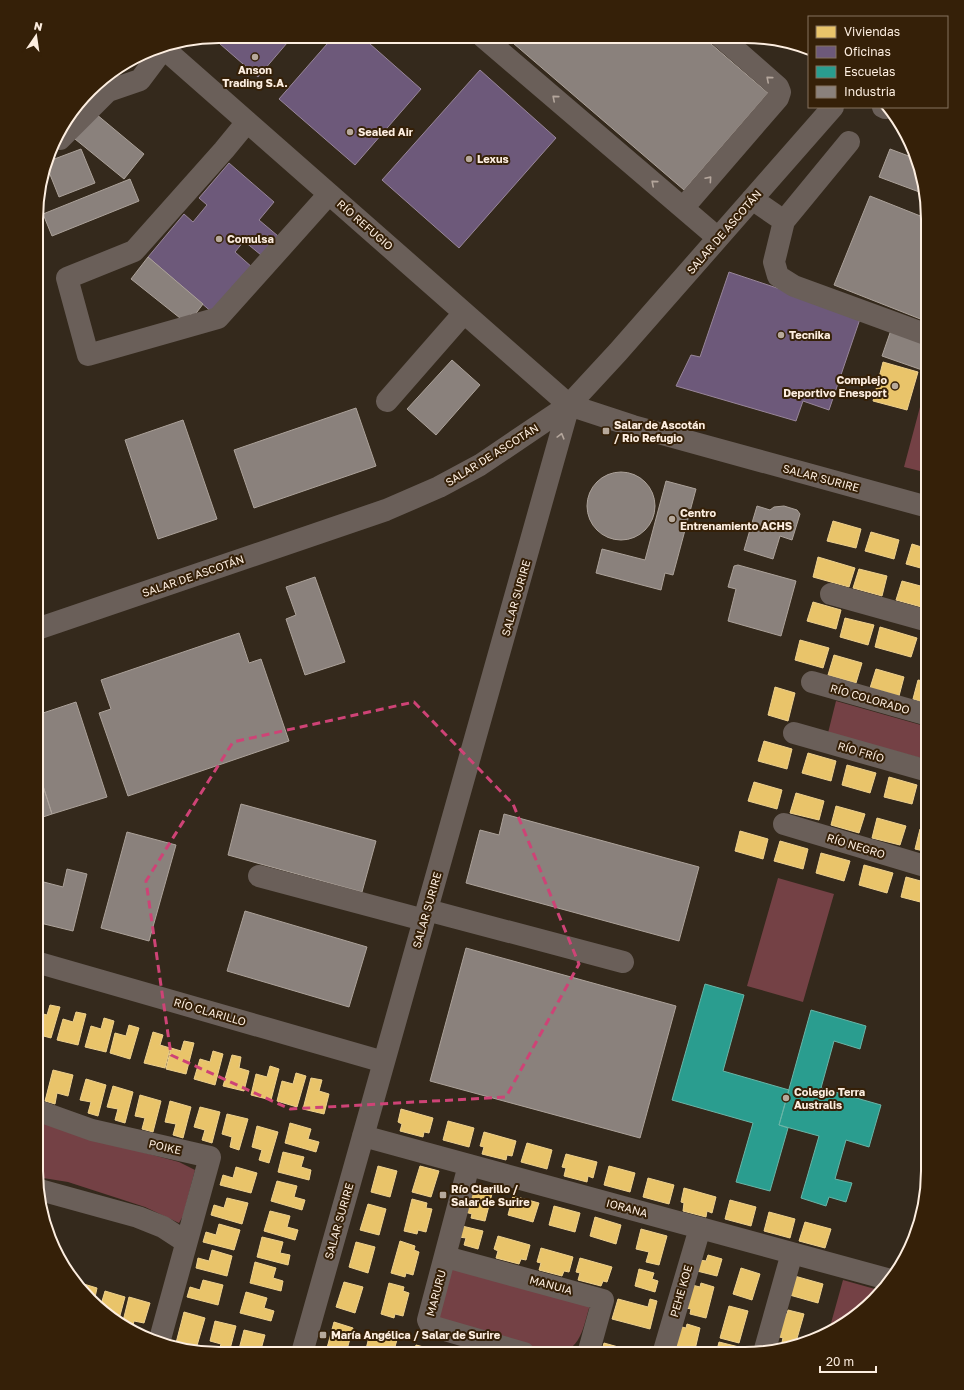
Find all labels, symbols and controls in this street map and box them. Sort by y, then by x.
north arrow [16,16,56,56]
legend [808,16,948,108]
text: N [33,18,44,33]
text: Viviendas [844,24,900,39]
text: Oficinas [844,44,891,59]
marker: Anson Trading S.A. [250,52,260,62]
place label: Anson Trading S.A. [222,63,288,89]
text: Escuelas [844,64,895,79]
one-way arrow [766,76,774,83]
text: Industria [844,84,896,99]
one-way arrow [552,96,560,103]
place label: Sealed Air [358,125,414,138]
marker: Sealed Air [345,127,355,137]
place label: Lexus [477,152,509,165]
marker: Lexus [464,154,474,164]
one-way arrow [704,176,711,183]
one-way arrow [651,180,658,187]
street label: SALAR DE ASCOTÁN [684,187,764,276]
street label: RÍO REFUGIO [335,197,396,252]
place label: Comulsa [227,232,274,245]
marker: Comulsa [214,234,224,244]
place label: Tecnika [789,328,830,341]
marker: Tecnika [776,330,786,340]
place label: Complejo Deportivo Enesport [783,373,888,399]
marker: Complejo Deportivo Enesport [890,381,900,391]
place label: Salar de Ascotán / Rio Refugio [614,418,705,444]
street label: SALAR DE ASCOTÁN [443,421,541,488]
marker: Salar de Ascotán / Rio Refugio [601,426,611,436]
one-way arrow [556,433,565,440]
street label: SALAR SURIRE [781,461,861,494]
place label: Centro Entrenamiento ACHS [680,506,792,532]
marker: Centro Entrenamiento ACHS [667,514,677,524]
street label: SALAR DE ASCOTÁN [140,552,246,599]
street label: SALAR SURIRE [498,558,533,637]
street label: RÍO COLORADO [829,681,911,716]
street label: RÍO FRÍO [837,739,886,764]
street label: RÍO NEGRO [825,831,887,861]
street label: SALAR SURIRE [409,870,444,949]
street label: RÍO CLARILLO [173,995,248,1028]
place label: Colegio Terra Australis [794,1085,865,1111]
marker: Colegio Terra Australis [781,1093,791,1103]
street label: POIKE [148,1136,183,1157]
street label: SALAR SURIRE [321,1181,356,1260]
place label: Río Clarillo / Salar de Surire [451,1182,530,1208]
marker: Río Clarillo / Salar de Surire [438,1190,448,1200]
street label: IORANA [605,1196,650,1219]
street label: PEHE KOE [667,1263,694,1319]
street label: MARURU [423,1268,448,1318]
street label: MANUIA [528,1273,575,1297]
place label: María Angélica / Salar de Surire [331,1328,501,1341]
marker: María Angélica / Salar de Surire [318,1330,328,1340]
scale bar [820,1348,876,1374]
text: 20 m [826,1354,854,1369]

